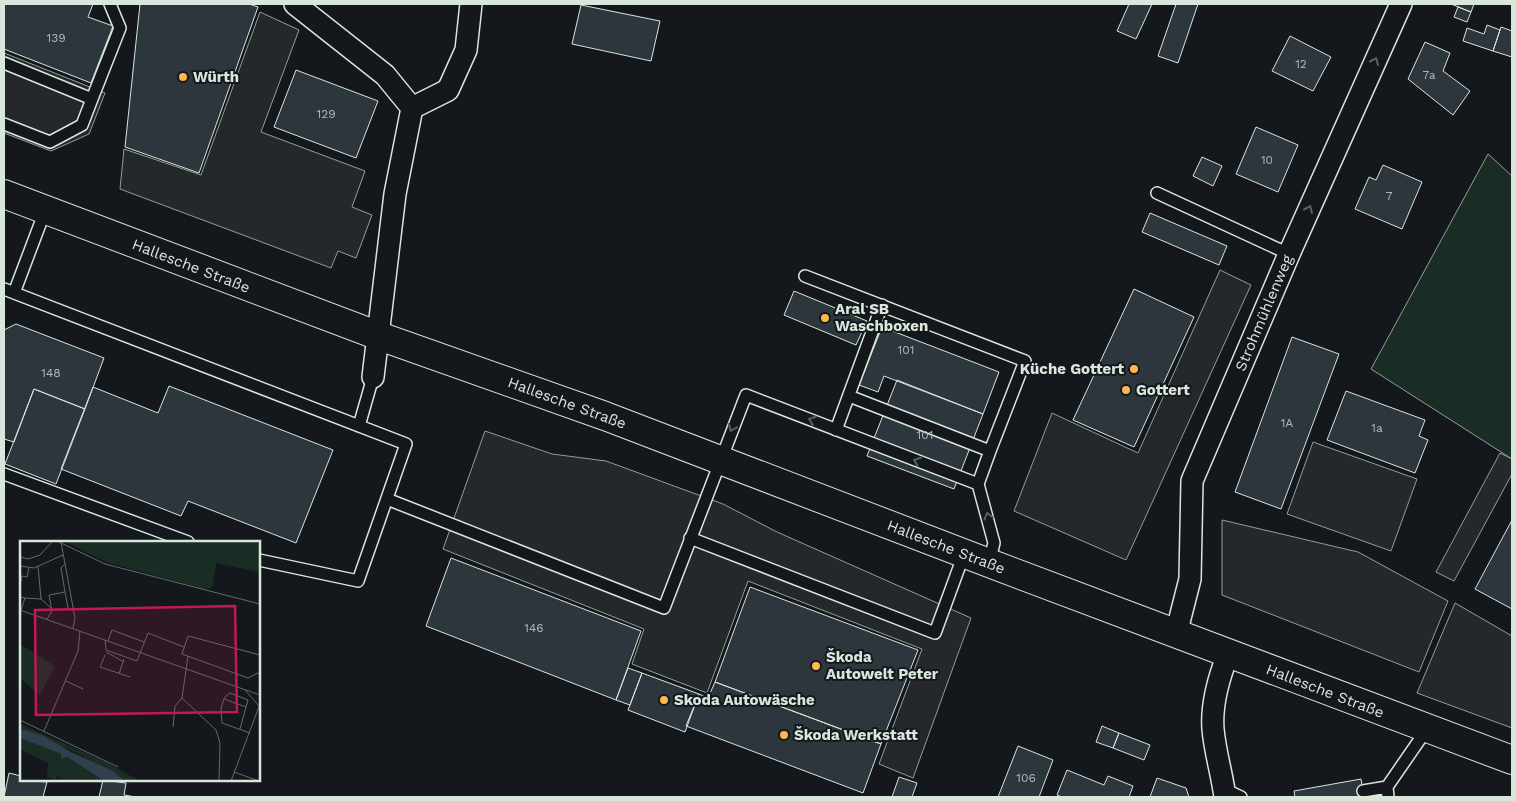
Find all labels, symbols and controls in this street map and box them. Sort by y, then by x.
house number: 139 [46,31,66,45]
house number: 12 [1295,57,1307,71]
one-way arrow [1369,57,1380,66]
place label: Würth [193,68,239,86]
house number: 7a [1422,68,1436,82]
marker: Würth [177,71,189,83]
house number: 129 [316,107,336,121]
house number: 10 [1261,153,1273,167]
house number: 7 [1386,189,1393,203]
one-way arrow [1302,205,1313,214]
street label: Hallesche Straße [130,235,252,297]
street label: Strohmühlenweg [1231,252,1297,374]
place label: Aral SB Waschboxen [835,300,928,335]
marker: Aral SB Waschboxen [819,312,831,324]
house number: 101 [898,343,914,357]
place label: Küche Gottert [1020,360,1124,378]
marker: Küche Gottert [1128,363,1140,375]
house number: 148 [41,366,61,380]
street label: Hallesche Straße [505,373,629,433]
place label: Gottert [1136,381,1190,399]
marker: Gottert [1120,384,1132,396]
one-way arrow [808,416,816,426]
house number: 1A [1281,416,1293,430]
house number: 1a [1371,421,1383,435]
one-way arrow [728,423,739,432]
house number: 101 [917,428,933,442]
one-way arrow [913,457,922,467]
one-way arrow [983,512,994,521]
street label: Hallesche Straße [885,516,1007,578]
inset map [20,541,260,781]
house number: 146 [524,621,544,635]
place label: Škoda Autowelt Peter [826,648,939,683]
marker: Škoda Autowelt Peter [810,660,822,672]
street label: Hallesche Straße [1264,660,1386,722]
place label: Skoda Autowäsche [674,691,815,709]
marker: Skoda Autowäsche [658,694,670,706]
place label: Škoda Werkstatt [794,726,918,744]
marker: Škoda Werkstatt [778,729,790,741]
house number: 106 [1016,771,1036,785]

